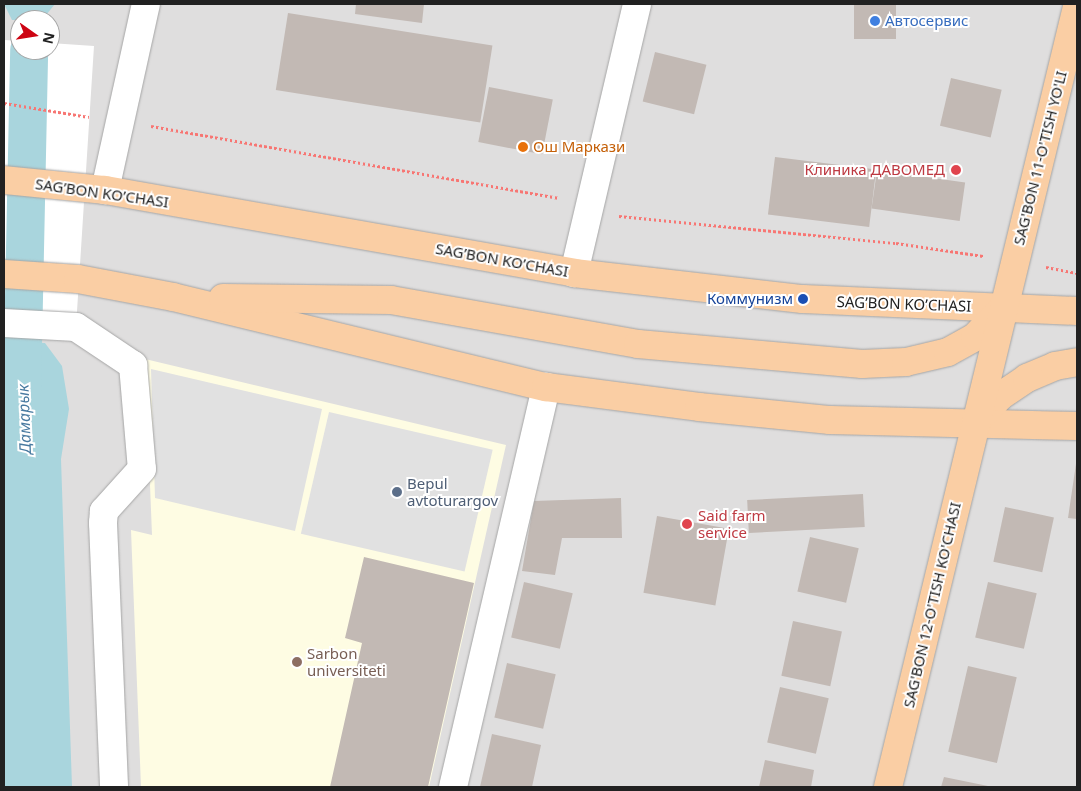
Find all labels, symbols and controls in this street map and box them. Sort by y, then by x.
north arrow [10,10,60,60]
place label: Автосервис [885,12,968,30]
marker: Автосервис [869,15,881,27]
text: N [39,31,60,46]
street label: SAG'BON 11-O'TISH YO'LI [1010,69,1070,247]
place label: Ош Маркази [533,138,625,156]
marker: Ош Маркази [517,141,529,153]
place label: Клиника ДАВОМЕД [805,161,945,179]
marker: Клиника ДАВОМЕД [949,163,963,177]
street label: SAG’BON KO’CHASI [34,175,170,211]
street label: SAG’BON KO’CHASI [434,239,570,281]
place label: Коммунизм [707,290,793,308]
marker: Коммунизм [797,293,809,305]
street label: SAG’BON KO’CHASI [836,293,972,315]
water label: Дамарык [13,384,35,454]
place label: Bepul avtoturargov [407,474,498,509]
marker: Bepul avtoturargov [391,486,403,498]
street label: SAG'BON 12-O'TISH KO'CHASI [900,501,964,709]
place label: Said farm service [698,506,765,541]
marker: Said farm service [680,517,694,531]
place label: Sarbon universiteti [307,644,386,679]
marker: Sarbon universiteti [291,656,303,668]

